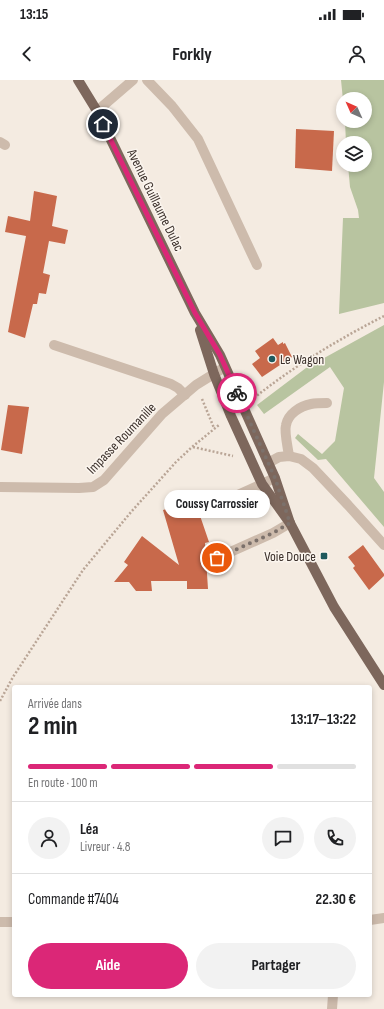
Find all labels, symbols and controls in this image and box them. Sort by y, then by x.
text: 13:15 [20,5,48,24]
icon: back [16,43,38,65]
icon: person [346,43,368,65]
text: Forkly [172,44,212,65]
north arrow [336,92,372,128]
map controls [336,92,372,172]
pin [86,107,120,141]
icon: home [92,113,114,135]
button: layers [336,136,372,172]
street label: Avenue Guillaume Dulac [123,145,188,254]
place label: Le Wagon [280,351,324,368]
marker: Le Wagon [267,354,277,364]
courier [217,373,257,413]
icon: bike [226,382,248,404]
street label: Impasse Roumanille [83,399,160,478]
callout: Coussy Carrossier [164,490,270,518]
text: Coussy Carrossier [176,496,258,512]
pin [200,541,234,575]
icon: bag [206,547,228,569]
place label: Voie Douce [264,548,316,565]
marker: Voie Douce [319,551,329,561]
text: Arrivée dans [28,696,82,712]
text: 13:17–13:22 [291,710,356,729]
text: 2 min [28,711,78,742]
text: En route · 100 m [28,775,98,791]
button: person [28,817,70,859]
button: chat [262,817,304,859]
button: phone [314,817,356,859]
text: Léa [80,820,98,839]
text: Livreur · 4.8 [80,839,130,855]
text: Commande #7404 [28,890,119,909]
text: 22.30 € [316,890,356,909]
button: Aide [28,943,188,989]
button: Partager [196,943,356,989]

